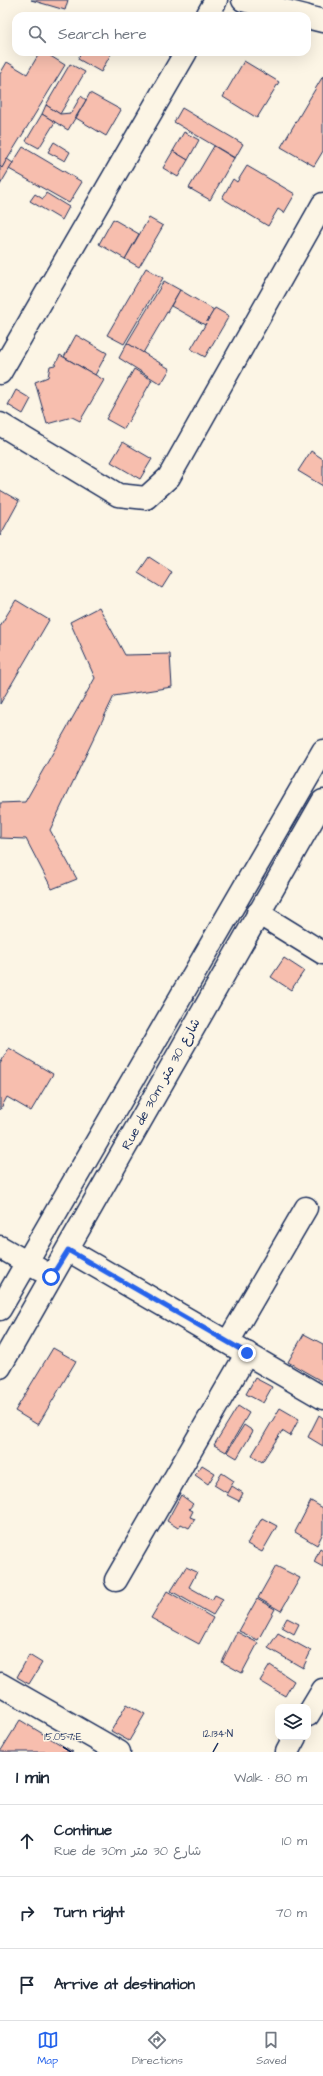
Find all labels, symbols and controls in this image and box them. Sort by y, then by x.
search box [12,12,311,56]
icon: search [26,23,48,45]
text: Search here [58,24,147,45]
street label: Rue de 30m شارع 30 متر [117,1015,205,1153]
route start [42,1268,60,1286]
route end [238,1344,256,1362]
map controls [275,1704,311,1740]
button: layers [275,1704,311,1740]
text: 12.134°N [203,1727,233,1741]
text: 15.057°E [44,1730,82,1744]
text: 1 min [16,1766,49,1790]
text: Walk · 80 m [234,1769,307,1787]
text: Continue [54,1820,112,1841]
icon: ahead [16,1830,38,1852]
text: 10 m [282,1832,307,1850]
text: Rue de 30m شارع 30 متر [54,1842,201,1860]
icon: right [16,1902,38,1924]
text: Turn right [54,1902,125,1923]
text: 70 m [275,1904,307,1922]
icon: arrive [16,1974,38,1996]
text: Arrive at destination [54,1974,195,1995]
tab: Map [37,2029,59,2068]
tab: Directions [132,2029,183,2068]
tab: Saved [256,2029,286,2068]

